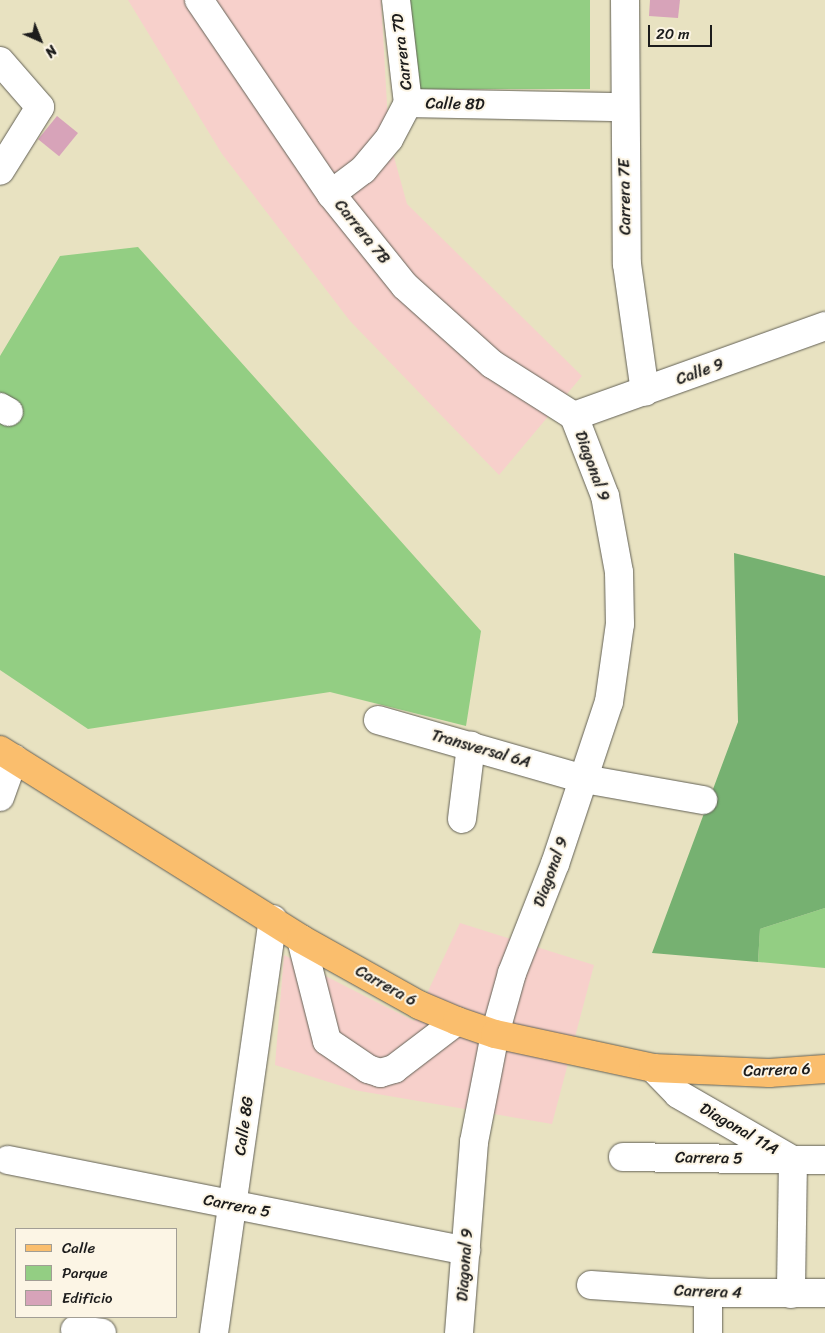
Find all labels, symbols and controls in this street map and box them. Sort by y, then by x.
street label: Carrera 7D [388,13,416,91]
north arrow [15,15,65,65]
scale bar [650,15,714,47]
text: 20 m [656,21,690,47]
text: N [39,39,63,64]
street label: Calle 8D [425,94,485,114]
street label: Carrera 7E [615,159,635,235]
street label: Carrera 7B [330,196,394,268]
street label: Calle 9 [674,355,726,389]
street label: Diagonal 9 [570,428,614,504]
street label: Transversal 6A [429,726,533,772]
street label: Diagonal 9 [529,834,573,910]
street label: Carrera 6 [352,961,420,1011]
street label: Carrera 6 [743,1059,811,1081]
street label: Calle 8G [230,1095,258,1157]
street label: Diagonal 11A [696,1099,782,1159]
street label: Carrera 5 [675,1148,743,1168]
street label: Carrera 5 [202,1190,272,1222]
legend [15,1228,178,1318]
street label: Diagonal 9 [453,1228,477,1302]
text: Calle [62,1235,95,1261]
text: Parque [62,1260,107,1286]
street label: Carrera 4 [674,1281,742,1303]
text: Edificio [62,1285,113,1311]

